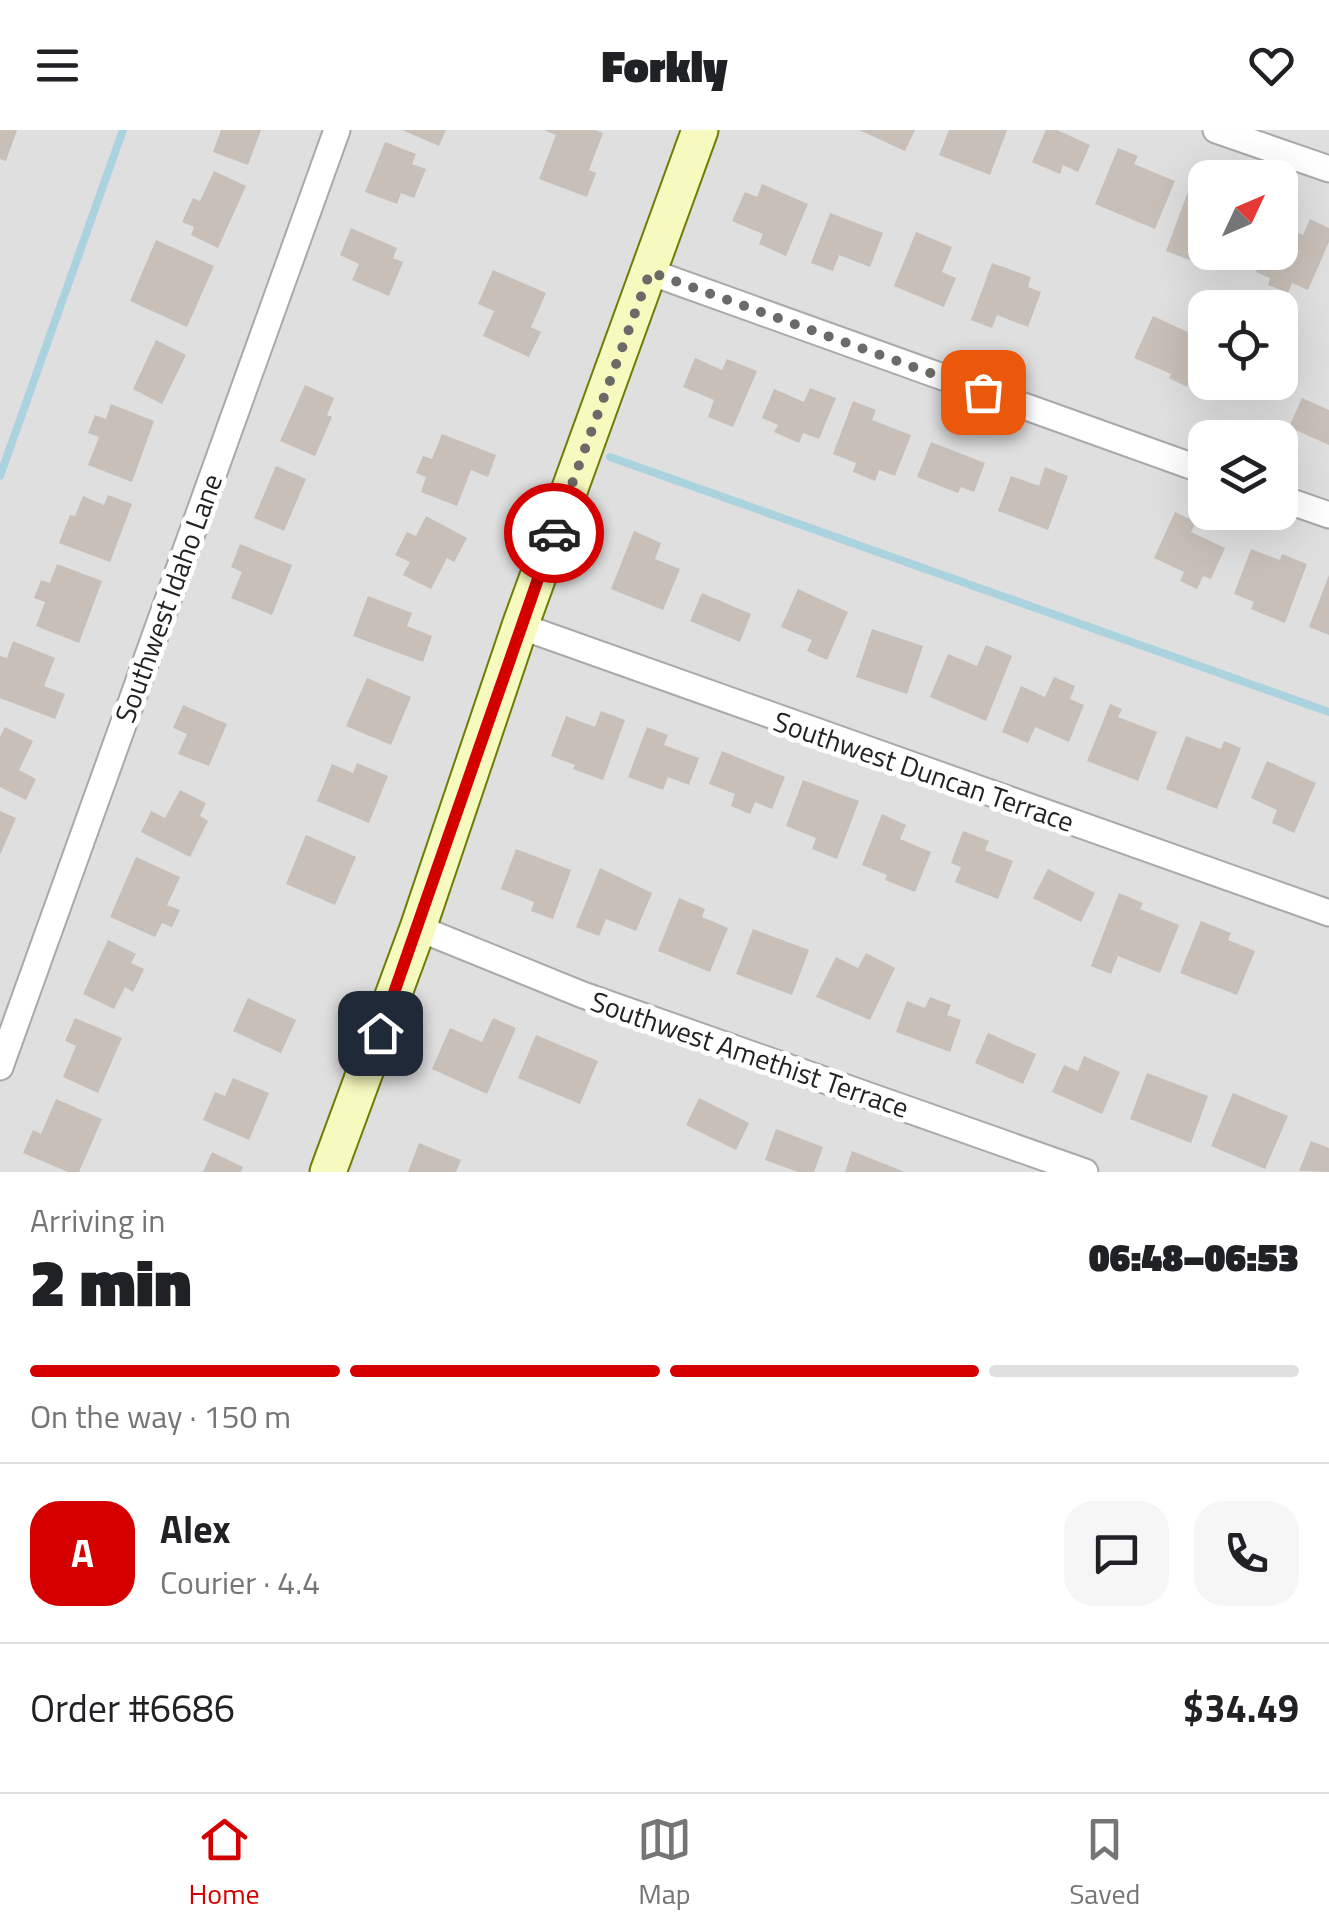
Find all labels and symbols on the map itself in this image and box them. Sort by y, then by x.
north arrow [1188,160,1298,270]
pin [941,350,1026,435]
street label: Southwest Idaho Lane [103,468,233,728]
courier [504,483,604,583]
street label: Southwest Duncan Terrace [768,699,1080,843]
street label: Southwest Amethist Terrace [585,979,915,1129]
pin [338,991,423,1076]

